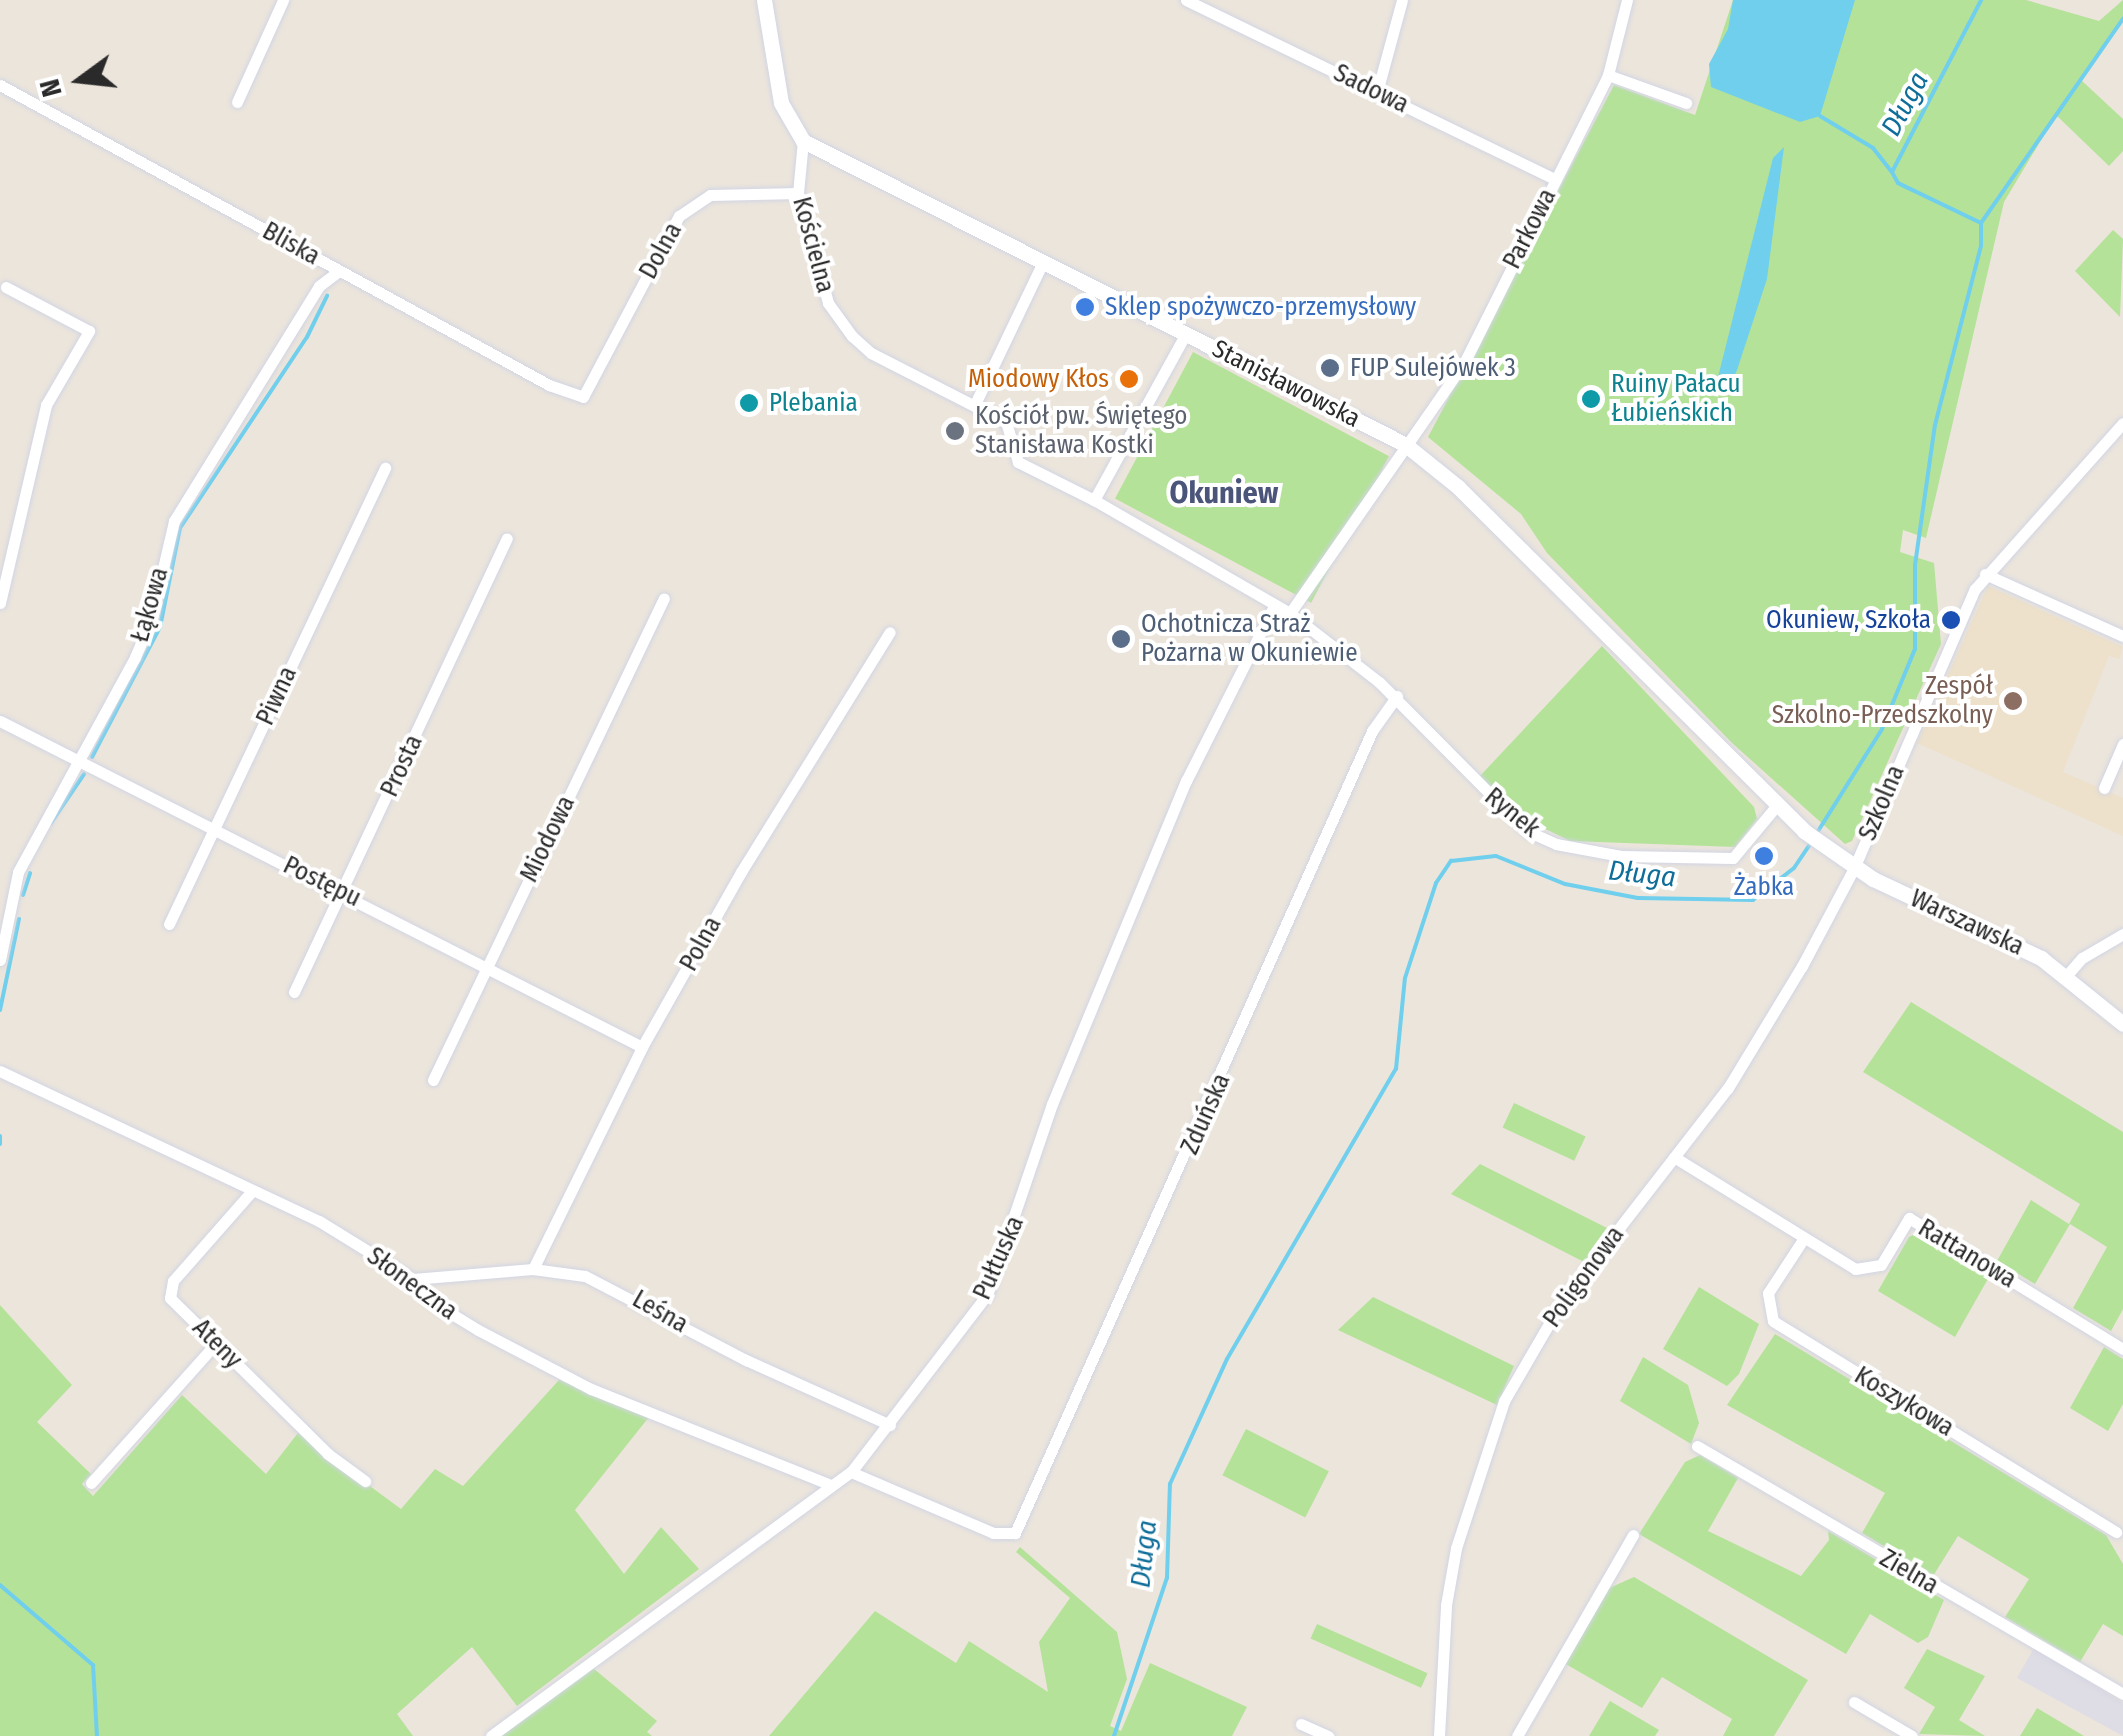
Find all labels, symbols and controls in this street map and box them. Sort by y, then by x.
north arrow [30,30,130,130]
street label: Sadowa [1329,58,1413,120]
water label: Długa [1874,66,1936,142]
text: N [32,76,69,100]
street label: Parkowa [1497,184,1563,274]
street label: Kościelna [786,194,840,296]
street label: Bliska [257,216,325,272]
street label: Dolna [633,218,689,284]
place label: Sklep spożywczo-przemysłowy [1105,292,1416,322]
marker: Sklep spożywczo-przemysłowy [1074,296,1096,318]
street label: Stanisławowska [1207,334,1365,434]
place label: FUP Sulejówek 3 [1350,353,1516,383]
marker: FUP Sulejówek 3 [1319,357,1341,379]
place label: Miodowy Kłos [968,364,1109,394]
marker: Miodowy Kłos [1118,368,1140,390]
place label: Ruiny Pałacu Łubieńskich [1611,370,1741,429]
place label: Plebania [769,388,858,418]
marker: Ruiny Pałacu Łubieńskich [1580,388,1602,410]
marker: Plebania [738,392,760,414]
place label: Kościół pw. Świętego Stanisława Kostki [975,402,1187,461]
marker: Kościół pw. Świętego Stanisława Kostki [944,420,966,442]
district label: Okuniew [1170,475,1278,511]
street label: Łąkowa [125,564,175,646]
place label: Okuniew, Szkoła [1766,605,1931,635]
marker: Okuniew, Szkoła [1940,609,1962,631]
place label: Ochotnicza Straż Pożarna w Okuniewie [1141,610,1357,669]
marker: Ochotnicza Straż Pożarna w Okuniewie [1110,628,1132,650]
street label: Piwna [250,662,304,730]
place label: Zespół Szkolno-Przedszkolny [1772,672,1993,731]
marker: Zespół Szkolno-Przedszkolny [2002,690,2024,712]
street label: Prosta [375,730,429,802]
street label: Szkolna [1853,761,1911,845]
street label: Rynek [1478,782,1546,844]
street label: Miodowa [514,791,582,887]
marker: Żabka [1753,845,1775,867]
street label: Postępu [278,850,366,914]
water label: Długa [1607,854,1677,894]
place label: Żabka [1734,872,1794,902]
street label: Warszawska [1906,884,2028,962]
street label: Polna [674,912,728,976]
street label: Zduńska [1175,1069,1237,1159]
street label: Pułtuska [967,1212,1031,1304]
street label: Rattanowa [1913,1213,2021,1295]
street label: Poligonowa [1537,1221,1631,1333]
street label: Słoneczna [361,1241,463,1327]
street label: Leśna [627,1284,693,1340]
street label: Ateny [186,1313,248,1375]
street label: Koszykowa [1849,1361,1959,1443]
water label: Długa [1124,1519,1164,1589]
street label: Zielna [1874,1543,1944,1601]

